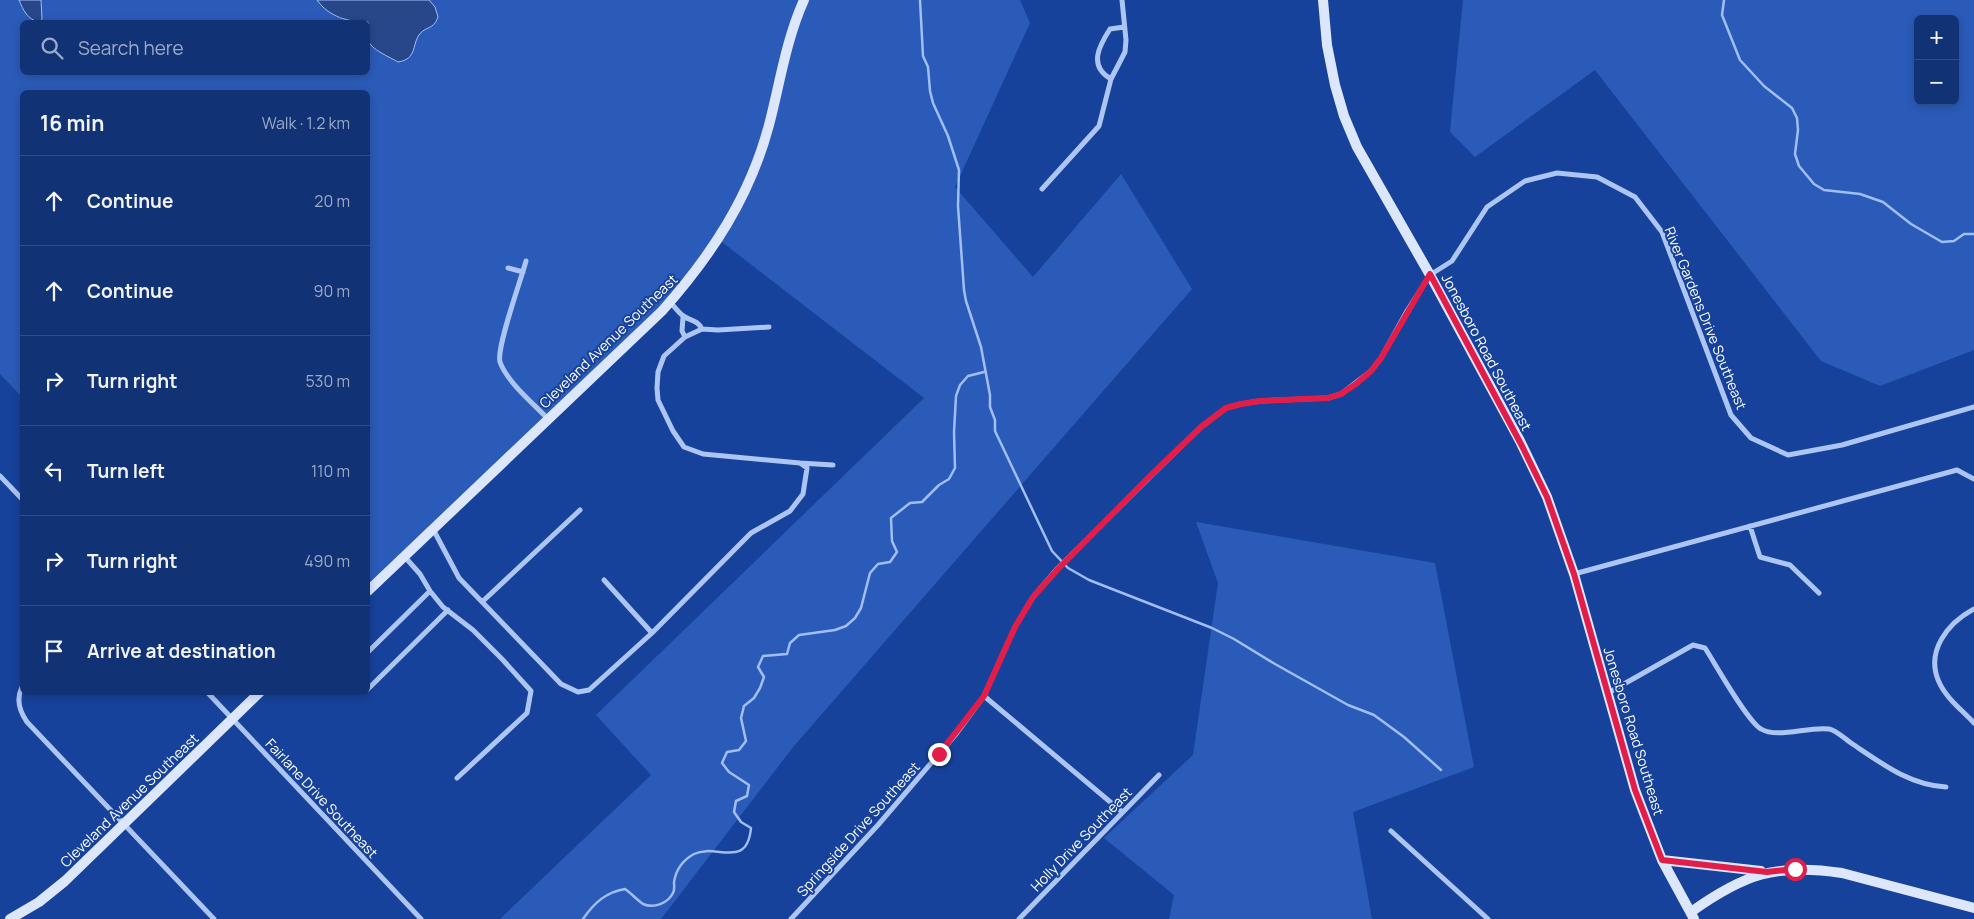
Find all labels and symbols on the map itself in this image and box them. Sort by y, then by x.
street label: River Gardens Drive Southeast [1661,224,1752,413]
street label: Cleveland Avenue Southeast [535,270,682,412]
street label: Jonesboro Road Southeast [1438,270,1537,434]
street label: Jonesboro Road Southeast [1599,645,1669,818]
street label: Cleveland Avenue Southeast [56,729,203,871]
street label: Fairlane Drive Southeast [262,734,383,862]
route end [928,743,951,766]
street label: Springside Drive Southeast [792,757,924,900]
street label: Holly Drive Southeast [1026,782,1136,895]
route start [1784,858,1807,881]

